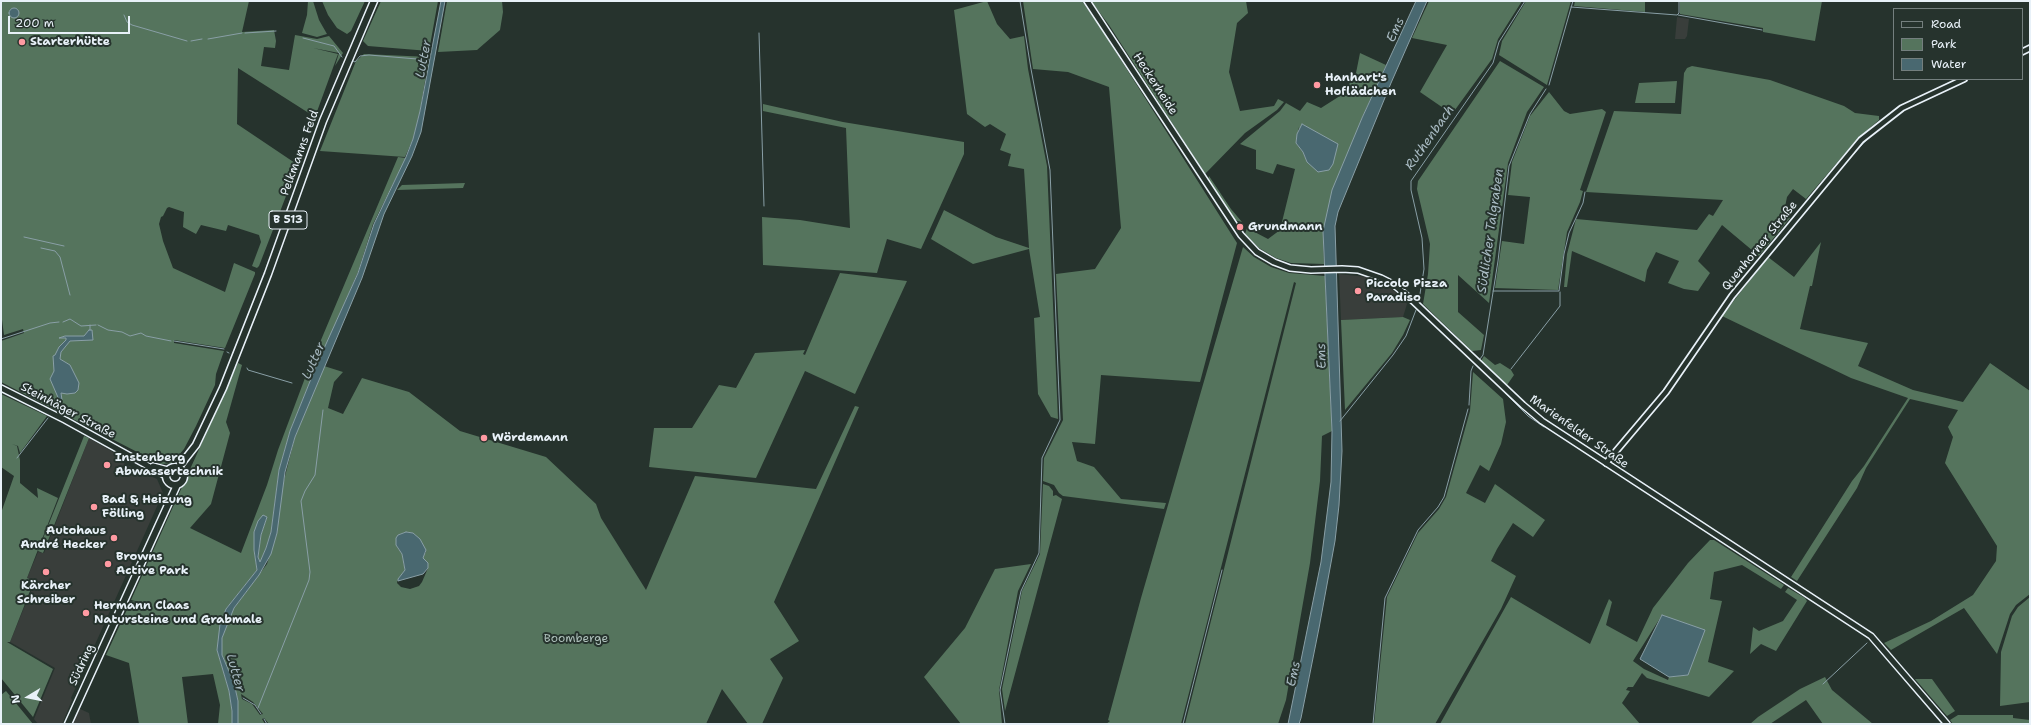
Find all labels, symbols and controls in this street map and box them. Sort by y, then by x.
scale bar [10,8,132,34]
legend [1893,8,2023,80]
text: 200 m [15,15,54,31]
water label: Ems [1384,15,1408,45]
text: Road [1931,16,1961,32]
place label: Starterhütte [30,35,110,49]
text: Park [1931,36,1957,52]
marker: Starterhütte [17,37,27,47]
water label: Lutter [413,39,435,79]
street label: Heckerheide [1130,50,1180,118]
text: Water [1931,56,1966,72]
place label: Hanhart's Hoflädchen [1325,71,1396,99]
marker: Hanhart's Hoflädchen [1312,80,1322,90]
water label: Ruthenbach [1402,103,1458,173]
street label: Pelkmanns Feld [278,108,322,198]
water label: Südlicher Talgraben [1475,168,1507,294]
street label: Quenhorner Straße [1719,198,1801,294]
road number: B 513 [269,211,307,229]
place label: Grundmann [1248,220,1323,234]
marker: Grundmann [1235,222,1245,232]
place label: Piccolo Pizza Paradiso [1366,277,1447,305]
marker: Piccolo Pizza Paradiso [1353,286,1363,296]
water label: Lutter [299,340,329,382]
water label: Ems [1314,343,1330,369]
street label: Steinhäger Straße [18,380,118,442]
street label: Marienfelder Straße [1527,392,1631,472]
place label: Wördemann [492,431,568,445]
marker: Wördemann [479,433,489,443]
place label: Instenberg Abwassertechnik [115,451,223,479]
marker: Instenberg Abwassertechnik [102,460,112,470]
place label: Bad & Heizung Fölling [102,493,192,521]
marker: Bad & Heizung Fölling [89,502,99,512]
place label: Autohaus André Hecker [20,524,106,552]
marker: Autohaus André Hecker [109,533,119,543]
place label: Browns Active Park [116,550,188,578]
marker: Browns Active Park [103,559,113,569]
marker: Kärcher Schreiber [41,567,51,577]
place label: Kärcher Schreiber [17,579,75,607]
place label: Hermann Claas Natursteine und Grabmale [94,599,262,627]
marker: Hermann Claas Natursteine und Grabmale [81,608,91,618]
park label: Boomberge [544,632,608,646]
street label: Südring [66,642,98,688]
water label: Lutter [222,652,248,694]
water label: Ems [1284,660,1304,688]
north arrow [8,677,48,717]
text: N [8,694,24,705]

